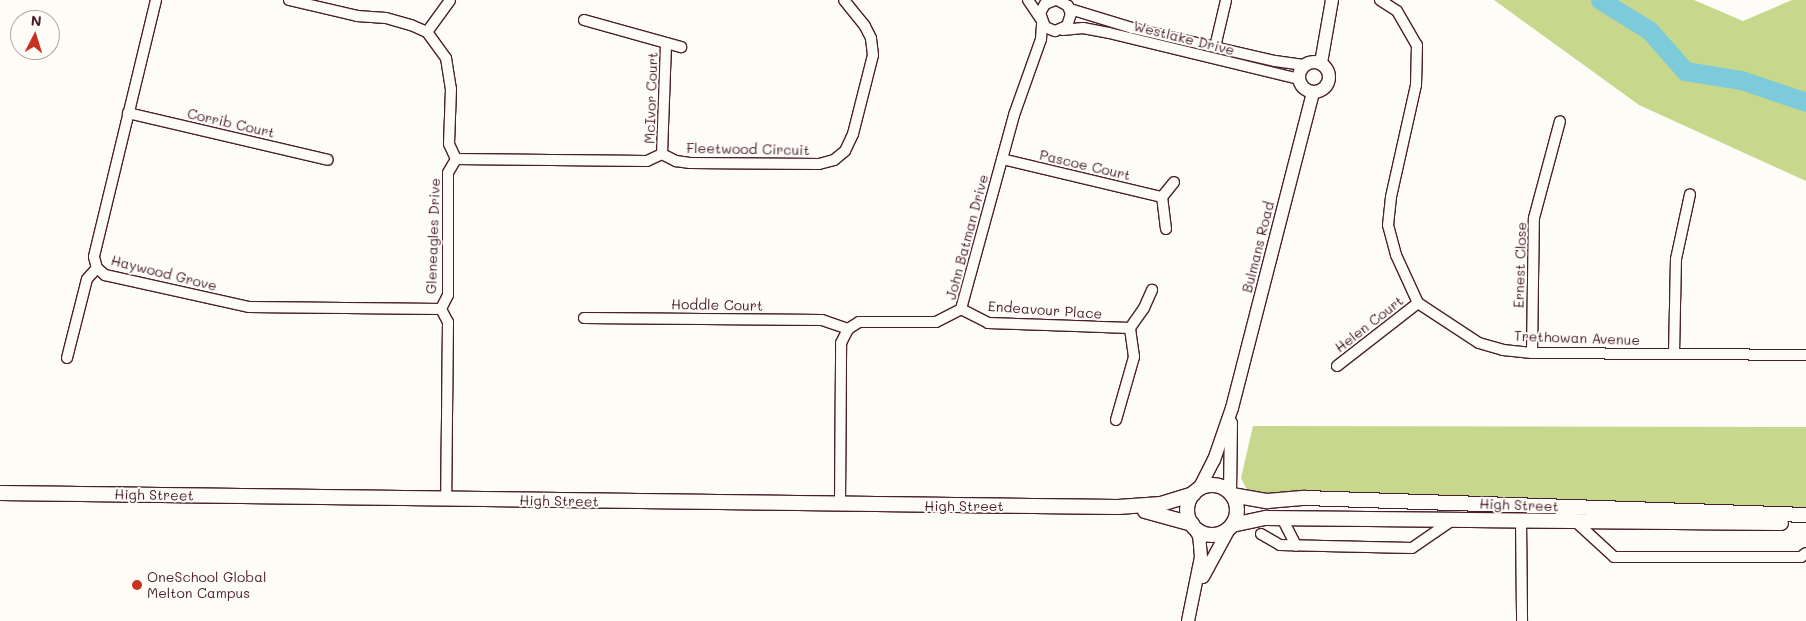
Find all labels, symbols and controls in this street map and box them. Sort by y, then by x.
north arrow [10,10,60,60]
text: N [30,11,42,30]
street label: Westlake Drive [1132,17,1236,59]
street label: McIvor Court [641,52,661,144]
street label: Corrib Court [186,105,276,141]
street label: Fleetwood Circuit [686,140,810,158]
street label: Pascoe Court [1038,146,1132,184]
street label: John Batman Drive [942,173,992,301]
street label: Gleneagles Drive [423,178,443,294]
street label: Bulmans Road [1239,200,1277,294]
street label: Ernest Close [1510,222,1530,308]
street label: Haywood Grove [109,252,219,294]
street label: Helen Court [1331,292,1407,356]
street label: Hoddle Court [671,296,763,314]
street label: Endeavour Place [987,298,1103,322]
street label: Trethowan Avenue [1514,327,1640,349]
street label: High Street [114,486,194,504]
street label: High Street [519,492,599,510]
street label: High Street [1479,495,1559,515]
street label: High Street [924,498,1004,514]
place label: OneSchool Global Melton Campus [147,569,266,602]
marker: OneSchool Global Melton Campus [131,579,143,591]

